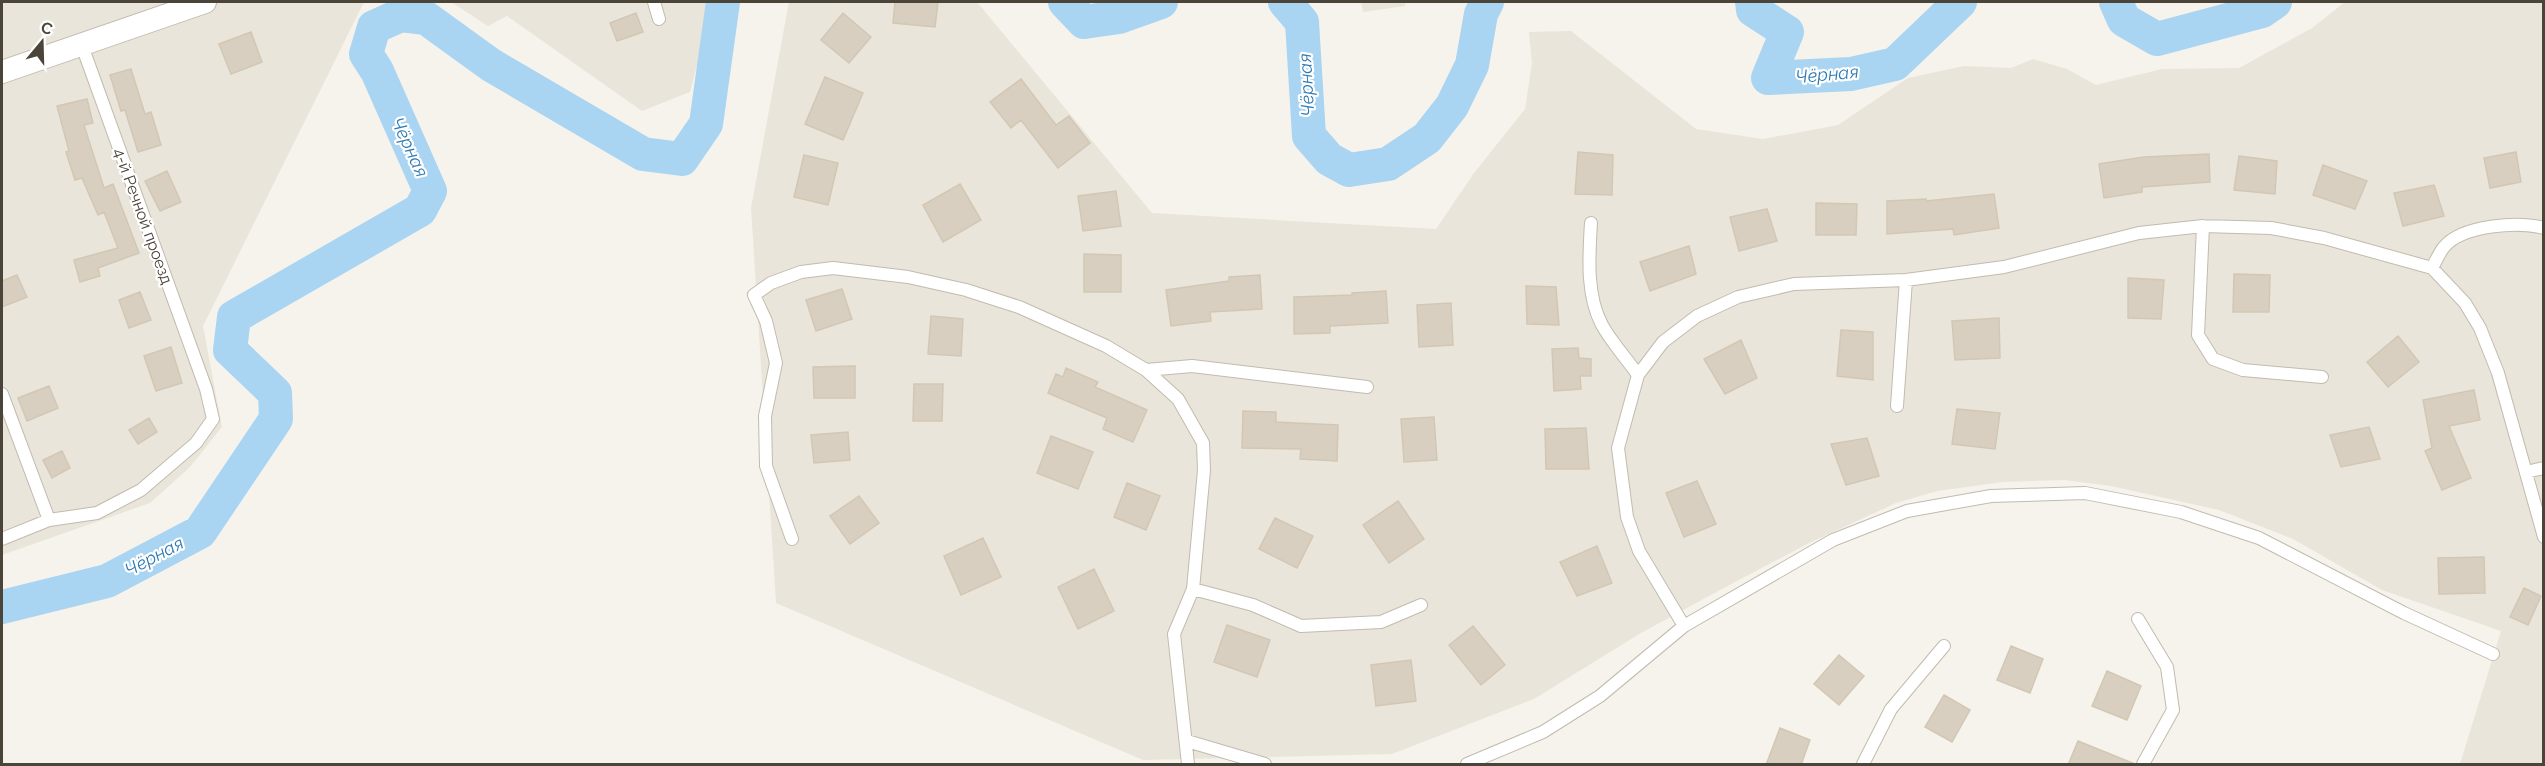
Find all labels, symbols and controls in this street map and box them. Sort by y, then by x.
north arrow [12,12,72,72]
text: С [38,18,55,39]
water label: Чёрная [1294,52,1318,117]
water label: Чёрная [1794,61,1860,87]
water label: Чёрная [387,114,433,180]
street label: 4-й Речной проезд [110,145,176,287]
water label: Чёрная [121,532,187,580]

